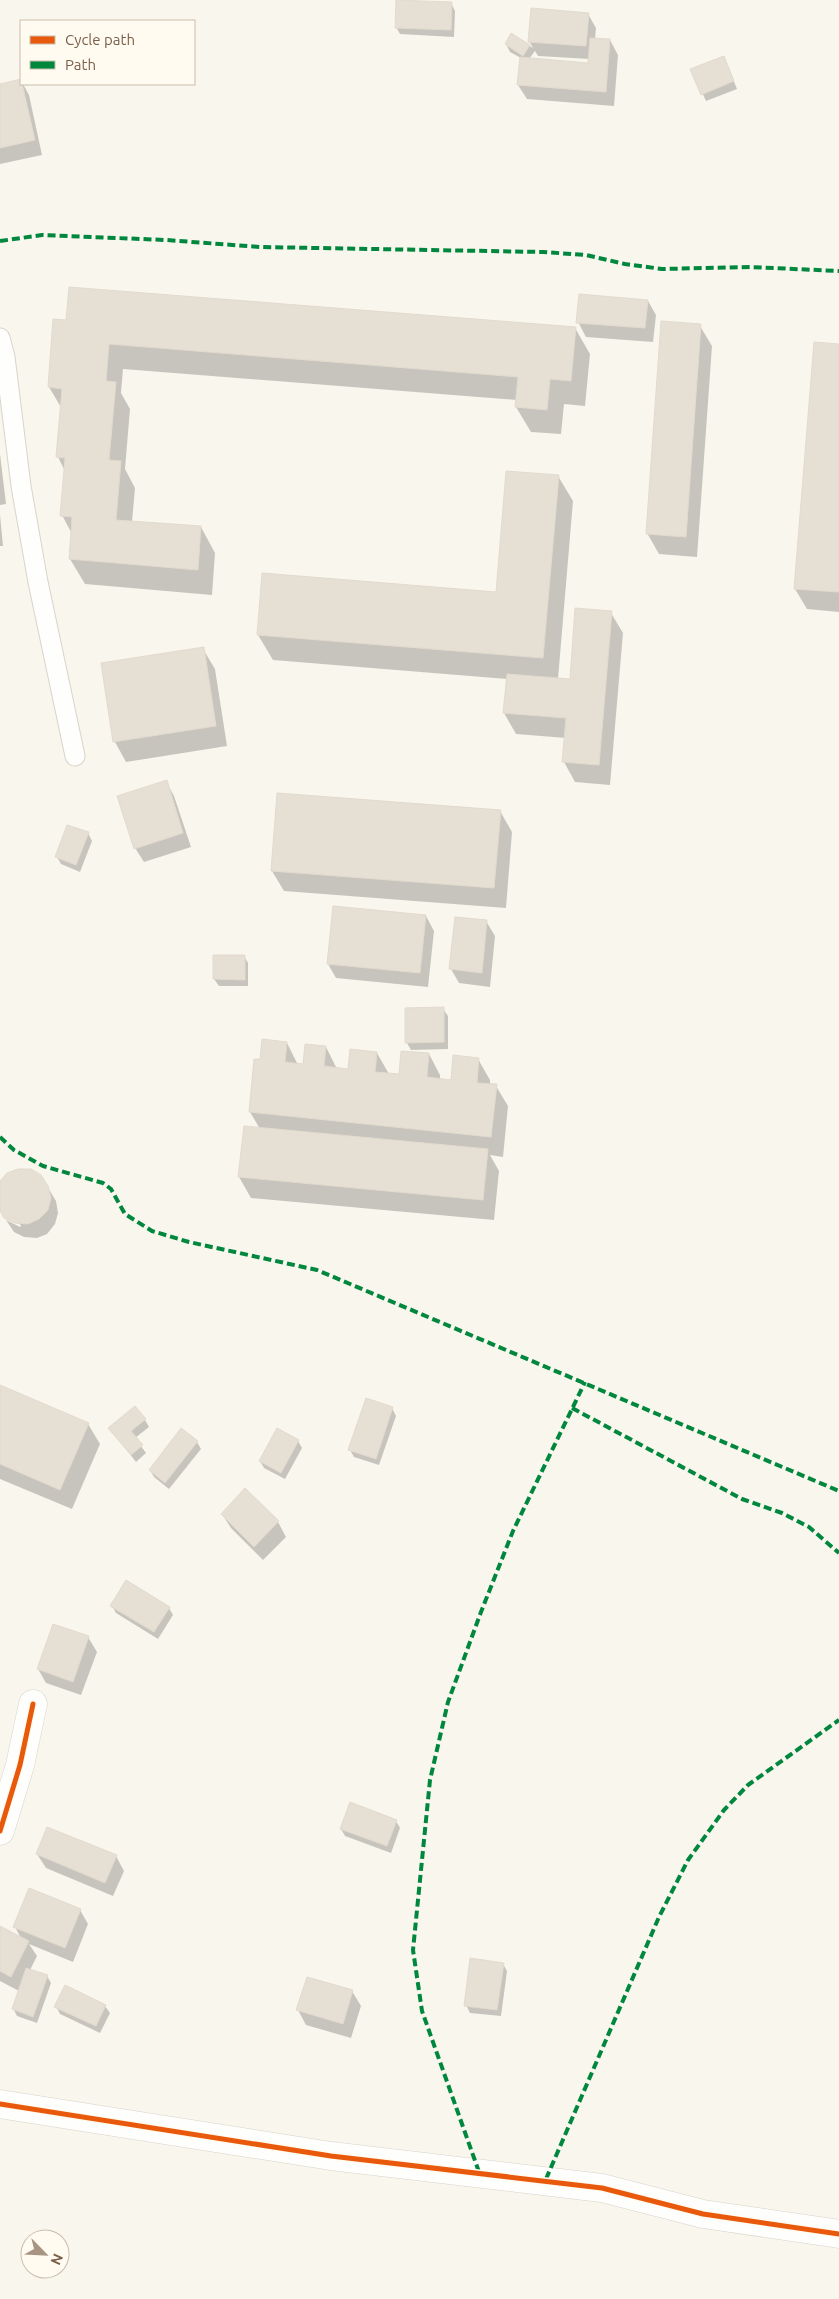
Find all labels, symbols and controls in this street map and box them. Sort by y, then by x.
legend [20,20,195,85]
text: Cycle path [65,31,135,48]
text: Path [65,56,96,73]
north arrow [20,2229,70,2279]
text: N [47,2251,66,2267]

